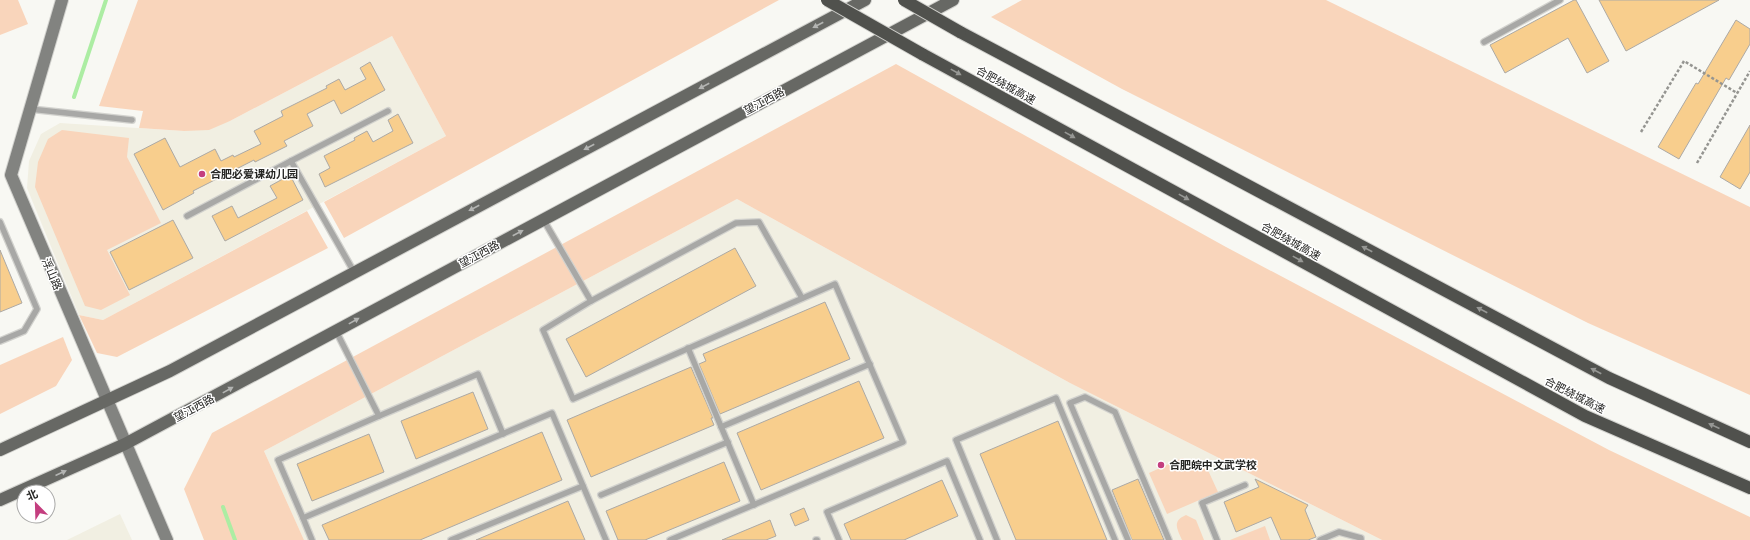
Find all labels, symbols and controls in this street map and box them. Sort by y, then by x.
one-way arrow [813,22,824,28]
street label: 合肥绕城高速 [974,63,1038,106]
one-way arrow [950,69,962,76]
one-way arrow [698,83,710,89]
street label: 望江西路 [741,84,786,117]
one-way arrow [1064,131,1076,138]
one-way arrow [583,144,595,151]
place label: 合肥必爱课幼儿园 [210,167,298,180]
marker: 合肥必爱课幼儿园 [197,169,207,179]
one-way arrow [1178,194,1190,200]
one-way arrow [468,205,480,212]
street label: 合肥绕城高速 [1259,219,1323,262]
one-way arrow [512,229,524,236]
street label: 望江西路 [456,237,501,270]
one-way arrow [1361,246,1373,252]
street label: 浮山路 [40,256,65,292]
one-way arrow [1292,256,1304,263]
one-way arrow [1476,307,1488,314]
one-way arrow [348,317,360,324]
one-way arrow [1591,368,1602,375]
street label: 合肥绕城高速 [1543,374,1608,415]
one-way arrow [222,386,234,393]
street label: 望江西路 [171,391,216,424]
one-way arrow [1709,423,1720,429]
place label: 合肥皖中文武学校 [1169,458,1257,471]
marker: 合肥皖中文武学校 [1156,460,1166,470]
one-way arrow [56,469,68,475]
north arrow [16,484,56,524]
text: 北 [24,486,39,502]

